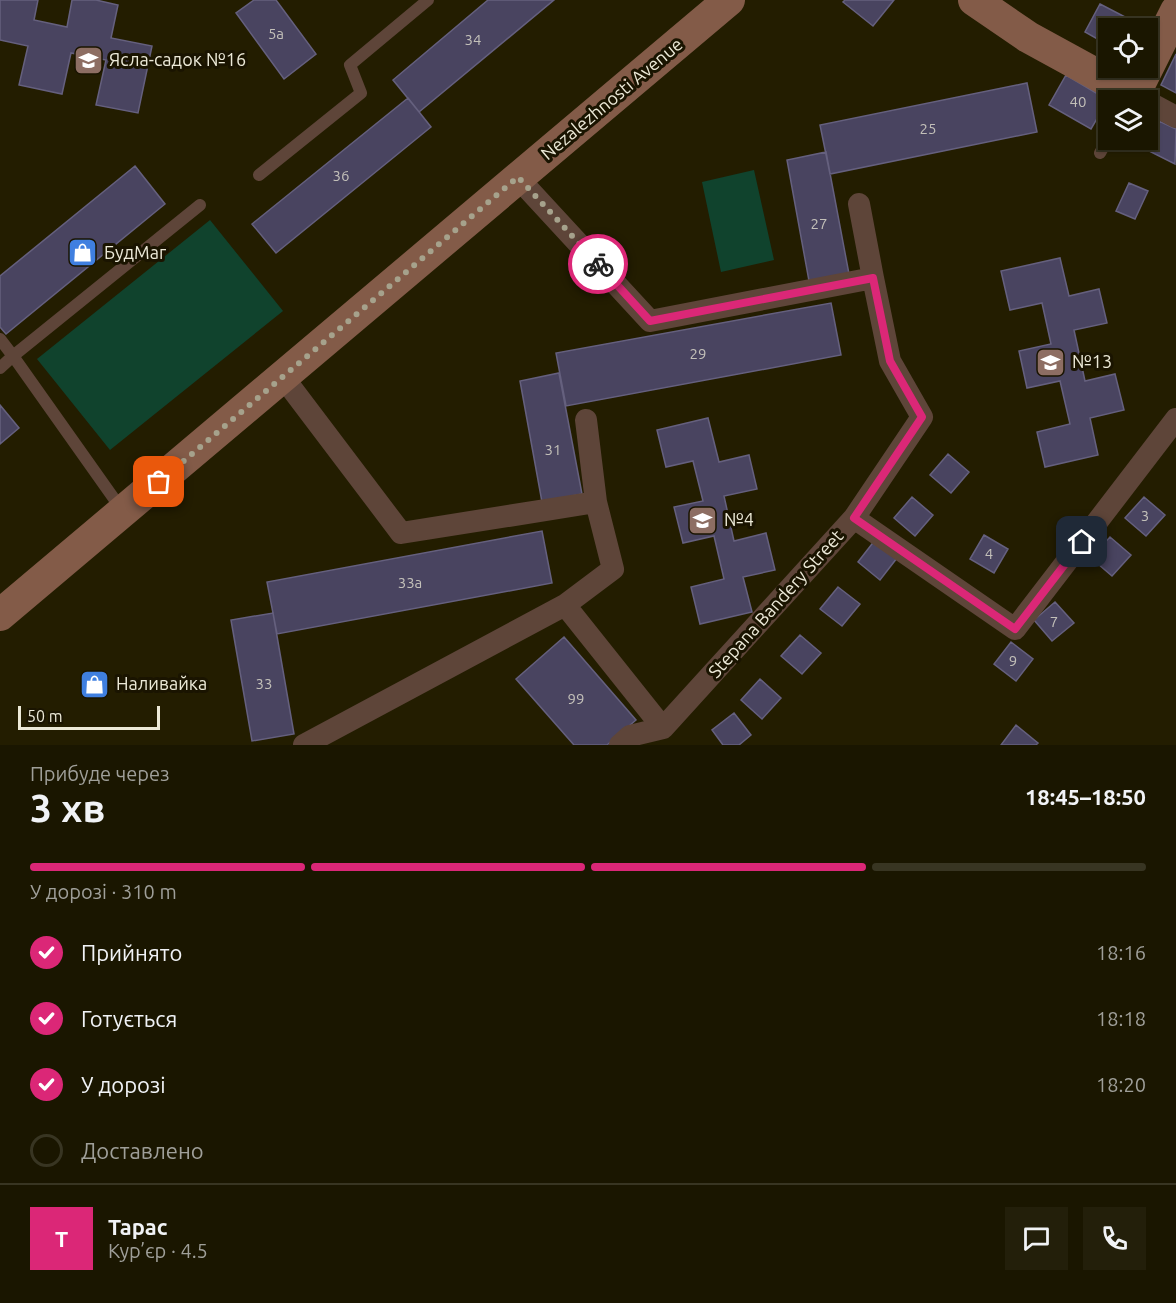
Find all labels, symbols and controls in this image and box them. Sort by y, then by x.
map controls [1098,18,1158,150]
button: locate [1098,18,1158,78]
house number: 5а [268,25,284,42]
house number: 34 [465,31,481,48]
street label: Nezalezhnosti Avenue [537,33,686,163]
school or university icon: Ясла-садок №16 [72,44,104,76]
place label: Ясла-садок №16 [109,49,246,69]
button: layers [1098,90,1158,150]
house number: 40 [1070,93,1086,110]
house number: 25 [920,120,936,137]
house number: 36 [333,167,349,184]
house number: 27 [811,215,827,232]
courier [568,234,628,294]
shop icon: БудМаг [67,237,99,269]
place label: БудМаг [104,242,166,262]
icon: bike [582,248,615,281]
house number: 29 [690,345,706,362]
school or university icon: №13 [1035,346,1067,378]
place label: №13 [1072,351,1112,371]
house number: 31 [545,441,561,458]
pin [133,456,184,507]
icon: bag [142,465,175,498]
school or university icon: №4 [687,504,719,536]
house number: 3 [1141,507,1149,524]
place label: №4 [724,509,754,529]
pin [1056,516,1107,567]
street label: Stepana Bandery Street [704,525,847,681]
icon: home [1065,525,1098,558]
house number: 4 [985,545,993,562]
house number: 33а [398,574,422,591]
house number: 7 [1050,613,1058,630]
house number: 9 [1009,652,1017,669]
shop icon: Наливайка [79,668,111,700]
place label: Наливайка [116,673,207,693]
house number: 33 [256,675,272,692]
house number: 99 [568,690,584,707]
scale bar [18,703,160,730]
text: 50 m [27,707,63,725]
text: Прибуде через [30,762,170,785]
text: 18:45–18:50 [1025,784,1146,809]
text: 3 хв [30,786,105,829]
text: У дорозі · 310 m [30,880,177,903]
icon: check [30,936,63,969]
text: Прийнято [81,940,182,965]
text: 18:16 [1096,941,1146,964]
icon: check [30,1002,63,1035]
text: Готується [81,1006,177,1031]
text: 18:18 [1096,1007,1146,1030]
icon: check [30,1068,63,1101]
text: У дорозі [81,1072,166,1097]
text: 18:20 [1096,1073,1146,1096]
text: Доставлено [81,1138,204,1163]
button: chat [1005,1207,1068,1270]
button: phone [1083,1207,1146,1270]
text: Тарас [108,1214,168,1239]
text: Т [55,1226,68,1251]
text: Кур’єр · 4.5 [108,1239,208,1262]

